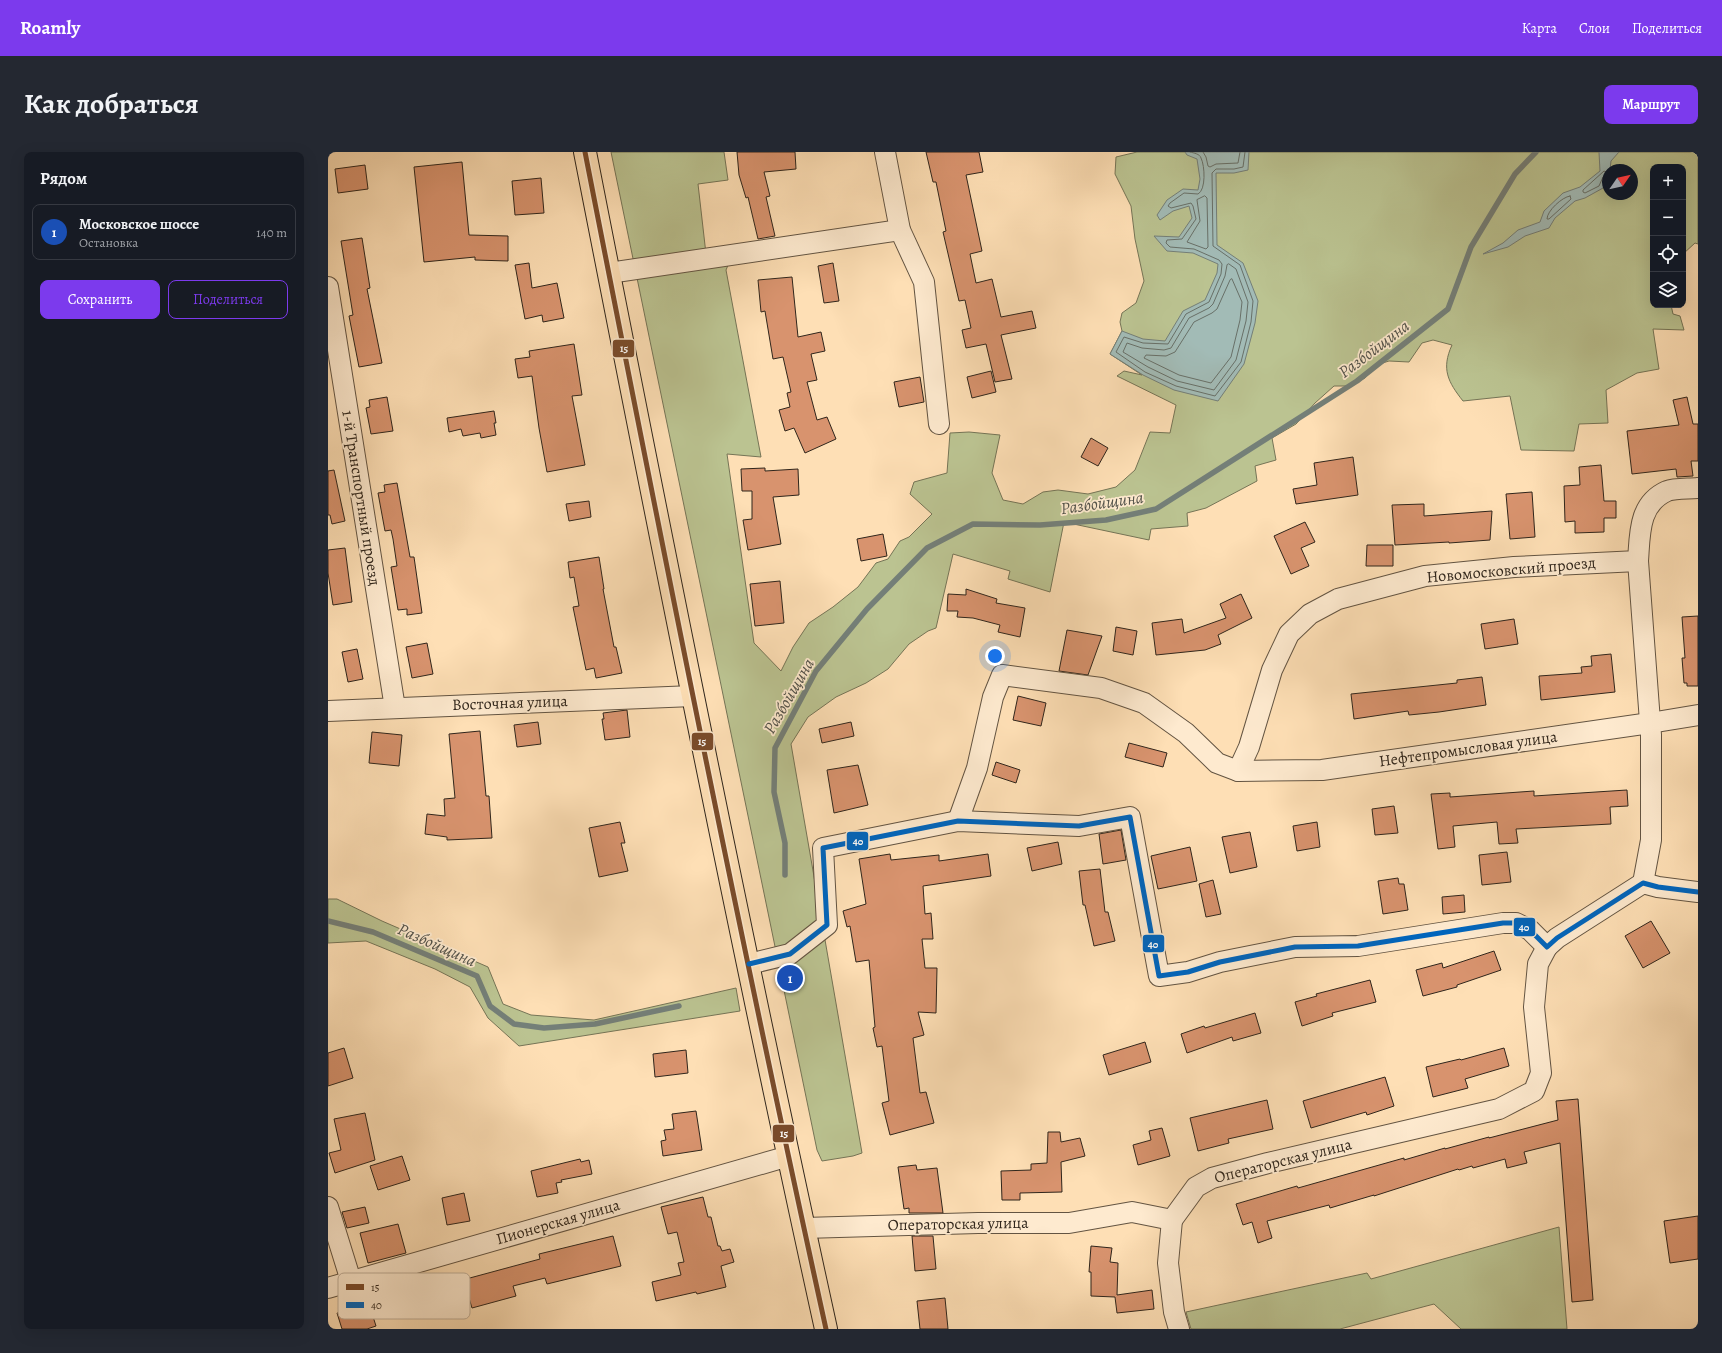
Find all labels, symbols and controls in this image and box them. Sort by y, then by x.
text: Roamly [20,15,80,41]
text: Карта [1522,19,1557,38]
text: Слои [1579,19,1610,38]
text: Поделиться [1632,19,1702,38]
text: Как добраться [24,85,199,123]
button: Маршрут [1604,85,1698,124]
north arrow [1602,164,1638,200]
map controls [1650,164,1686,308]
button: + [1650,164,1686,200]
text: Рядом [40,167,87,190]
button: − [1650,200,1686,236]
text: Московское шоссе [79,214,199,234]
text: 1 [52,224,56,241]
text: 140 m [256,224,287,241]
text: Остановка [79,234,138,251]
button: locate [1650,236,1686,272]
button: layers [1650,272,1686,308]
button: Сохранить [40,280,160,319]
button: Поделиться [168,280,288,319]
water label: Разбойщина [1334,315,1414,383]
line badge: 15 [612,339,635,358]
text: 15 [620,341,629,356]
street label: 1-й Транспортный проезд [336,409,386,587]
water label: Разбойщина [1059,486,1145,520]
street label: Новомосковский проезд [1425,552,1597,588]
your location [985,646,1005,666]
water label: Разбойщина [758,654,820,738]
street label: Восточная улица [452,690,569,716]
street label: Нефтепромысловая улица [1377,726,1559,772]
line badge: 15 [691,732,714,751]
text: 15 [698,734,707,749]
line badge: 40 [846,831,869,851]
text: 40 [853,834,864,849]
water label: Разбойщина [394,917,480,973]
line badge: 40 [1513,917,1536,937]
text: 40 [1519,920,1530,935]
line badge: 40 [1142,934,1165,953]
text: 40 [1148,937,1159,952]
pin: 1 [777,963,803,993]
line badge: 15 [772,1124,795,1143]
text: 15 [780,1126,789,1141]
street label: Операторская улица [1212,1133,1355,1189]
street label: Пионерская улица [494,1194,623,1250]
street label: Операторская улица [887,1212,1029,1236]
legend [338,1273,470,1319]
text: 15 [371,1280,380,1295]
text: 40 [371,1298,382,1313]

